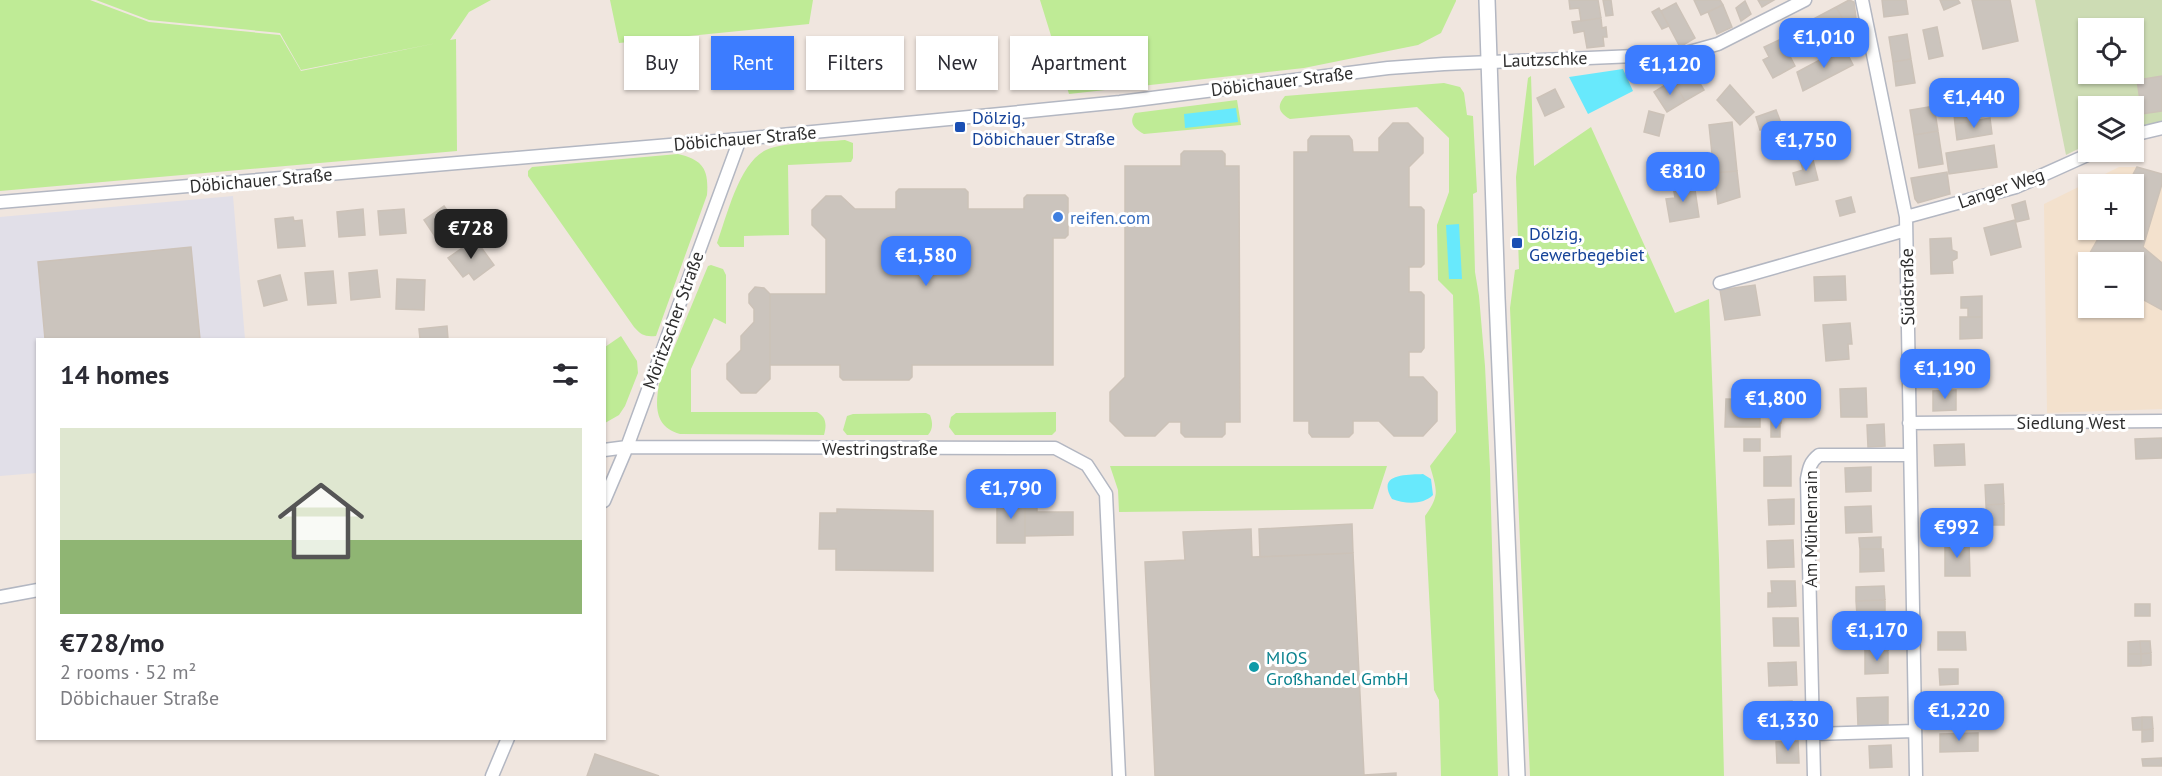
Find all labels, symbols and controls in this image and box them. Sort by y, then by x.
pin: €1,010 [1775,18,1873,69]
map controls [2078,18,2144,318]
button: locate [2078,18,2144,84]
text: €1,010 [1793,24,1855,50]
chip: Buy [624,36,699,90]
chip: Rent [711,36,794,90]
chip: Filters [806,36,904,90]
chip: New [916,36,998,90]
chip: Apartment [1010,36,1148,90]
pin: €1,120 [1621,45,1719,96]
street label: Lautzschke [1502,46,1588,72]
text: €1,120 [1639,51,1701,77]
street label: Döbichauer Straße [1210,61,1354,101]
pin: €1,440 [1925,78,2023,129]
text: €1,440 [1943,84,2005,110]
button: layers [2078,96,2144,162]
place label: Dölzig, Döbichauer Straße [972,106,1115,150]
street label: Döbichauer Straße [673,120,817,156]
marker: Dölzig, Döbichauer Straße [953,120,967,134]
pin: €1,750 [1757,121,1855,172]
text: €1,750 [1775,127,1837,153]
pin: €810 [1647,152,1719,203]
text: €810 [1660,158,1706,184]
street label: Döbichauer Straße [189,162,333,198]
street label: Langer Weg [1955,162,2047,214]
button: + [2078,174,2144,240]
place label: reifen.com [1070,206,1150,229]
pin: €728 [435,209,507,260]
marker: reifen.com [1051,210,1065,224]
text: €728 [448,215,494,241]
place label: Dölzig, Gewerbegebiet [1529,222,1645,266]
pin: €1,580 [877,236,975,287]
marker: Dölzig, Gewerbegebiet [1510,236,1524,250]
text: €1,580 [895,242,957,268]
street label: Möritzscher Straße [637,248,709,392]
street label: Südstraße [1895,248,1919,326]
button: − [2078,252,2144,318]
pin: €1,190 [1896,349,1994,400]
text: €1,190 [1914,355,1976,381]
text: 14 homes [60,358,169,391]
icon: filters [549,358,582,391]
pin: €1,800 [1727,379,1825,430]
text: €1,800 [1745,385,1807,411]
street label: Siedlung West [2016,411,2126,434]
street label: Westringstraße [822,437,938,460]
icon: home [267,467,375,575]
pin: €1,790 [962,469,1060,520]
street label: Am Mühlenrain [1799,470,1822,588]
text: €1,790 [980,475,1042,501]
pin: €992 [1921,508,1993,559]
text: €992 [1934,514,1980,540]
pin: €1,170 [1828,611,1926,662]
text: €1,170 [1846,617,1908,643]
text: €728/mo [60,626,164,659]
place label: MIOS Großhandel GmbH [1266,646,1408,690]
text: 2 rooms · 52 m² [60,659,196,685]
marker: MIOS Großhandel GmbH [1247,660,1261,674]
text: Döbichauer Straße [60,685,219,711]
pin: €1,220 [1910,691,2008,742]
text: €1,220 [1928,697,1990,723]
pin: €1,330 [1739,701,1837,752]
text: €1,330 [1757,707,1819,733]

